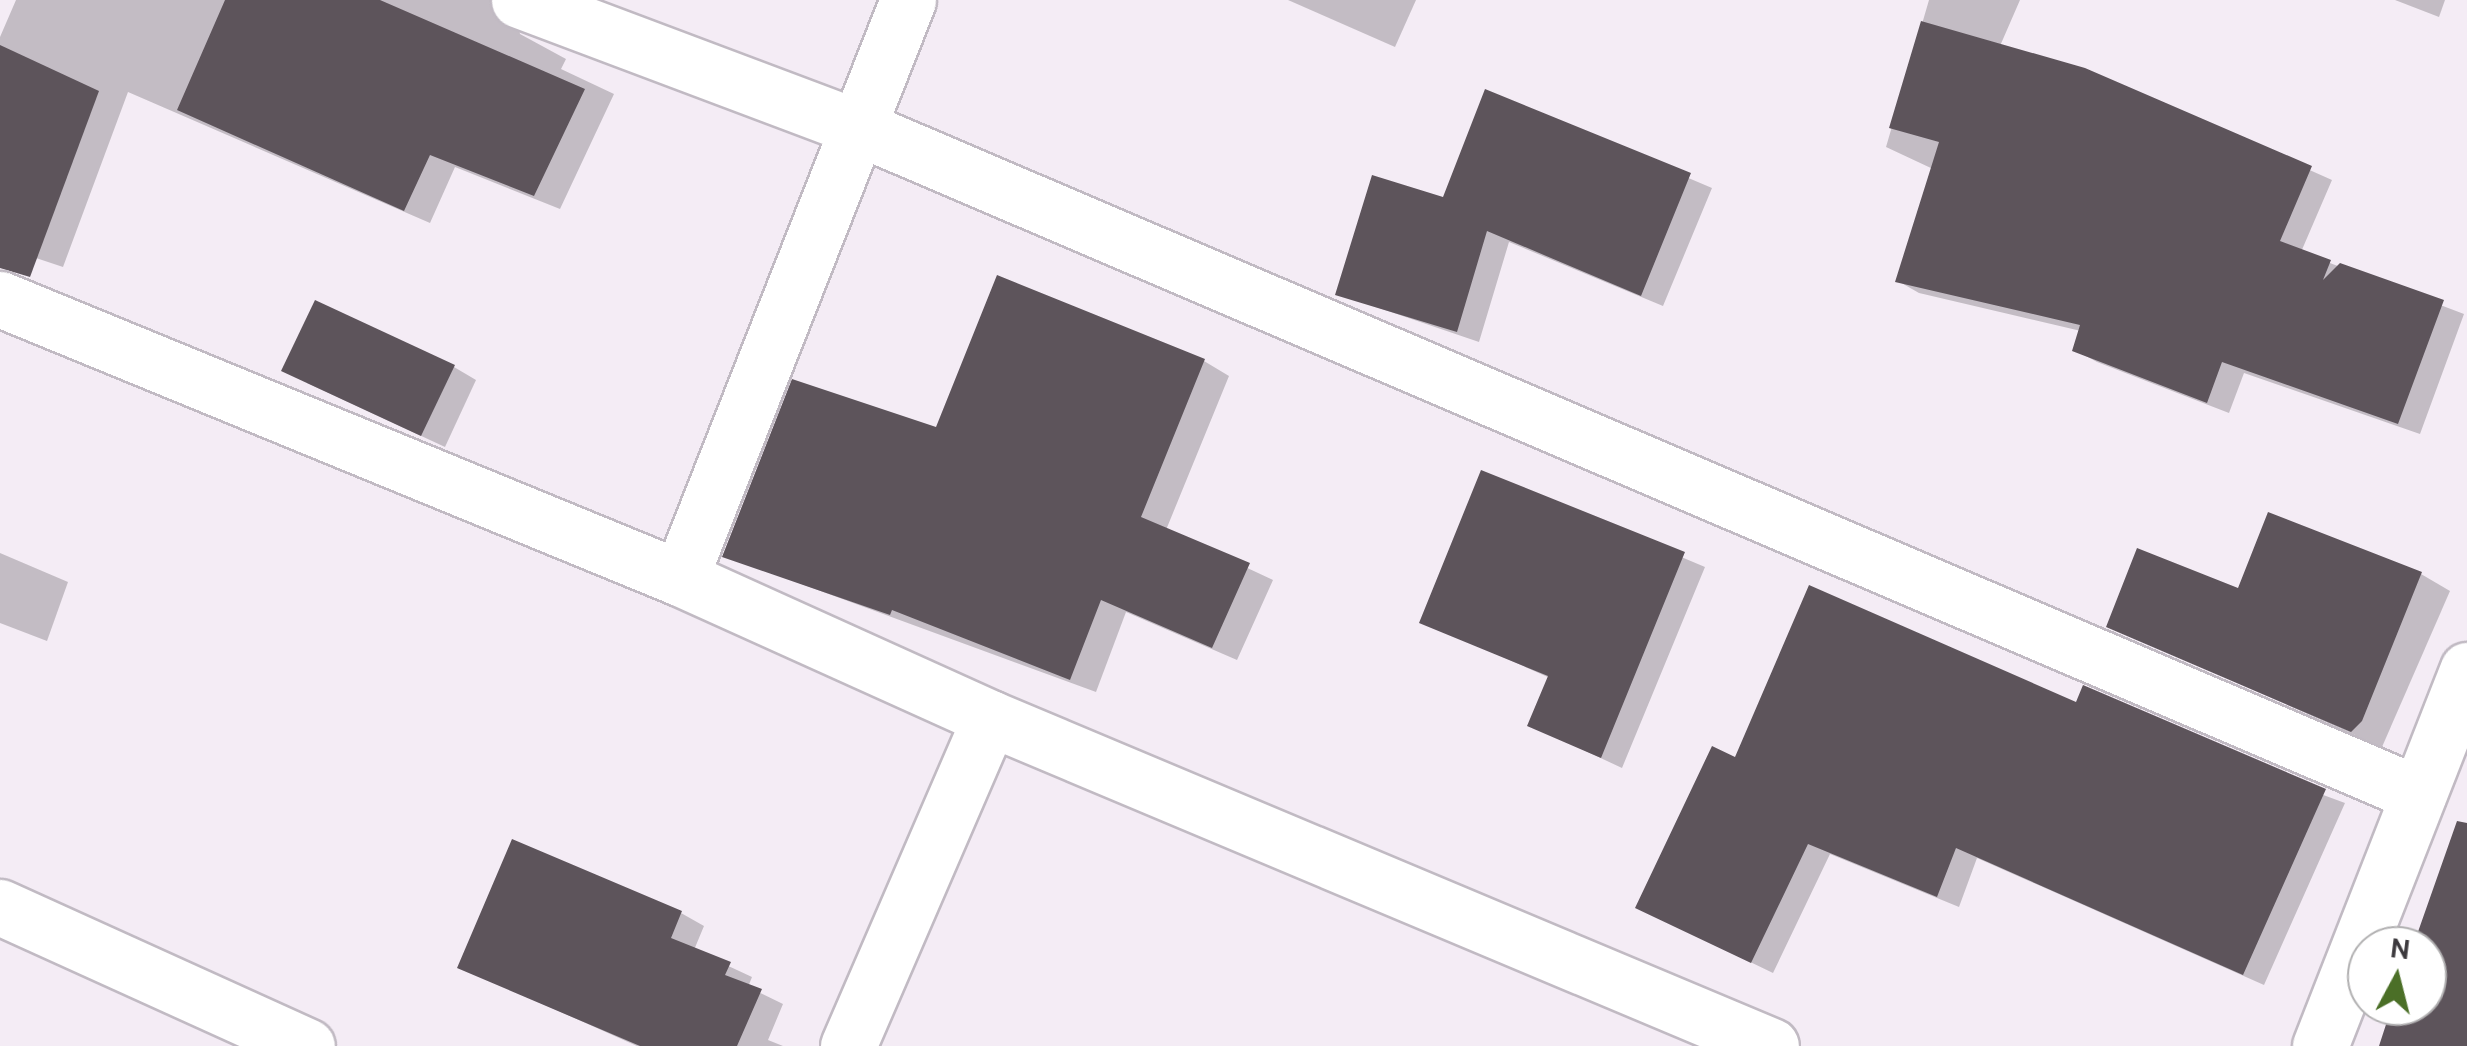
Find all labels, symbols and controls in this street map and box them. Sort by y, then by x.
north arrow [2347,926,2447,1026]
text: N [2389,930,2412,966]

